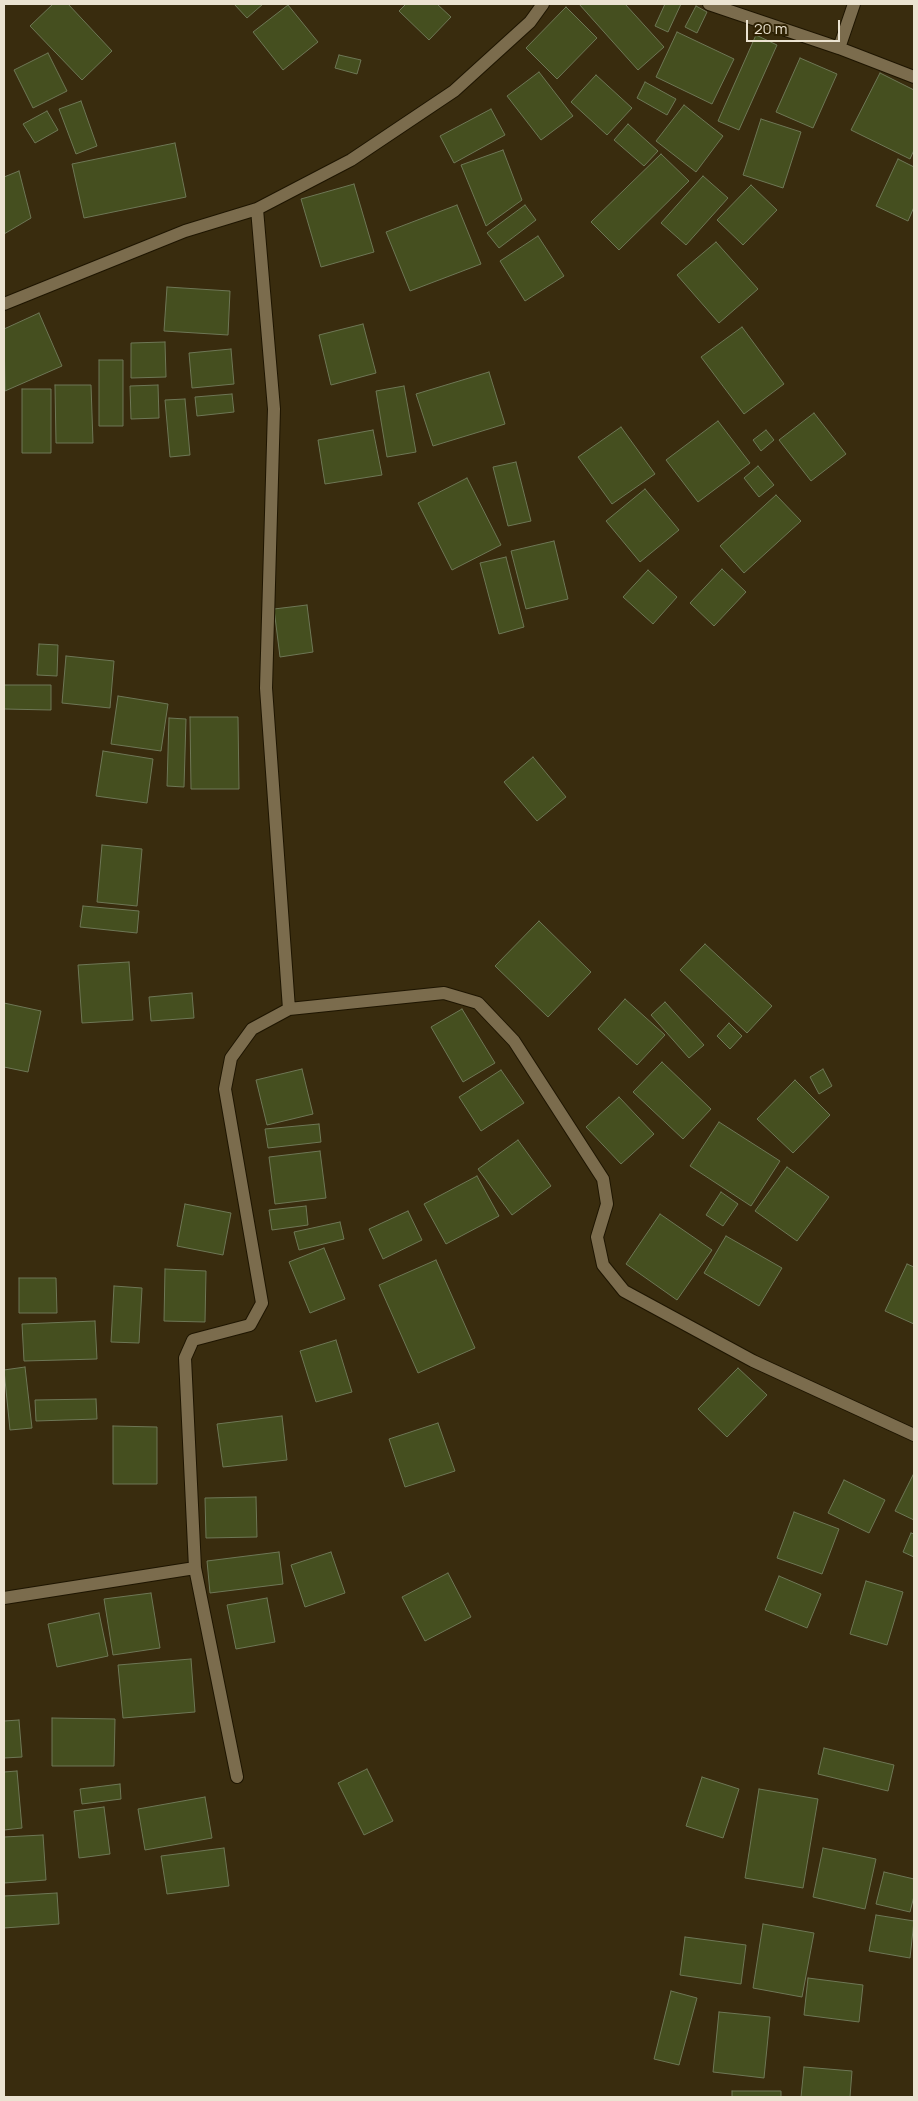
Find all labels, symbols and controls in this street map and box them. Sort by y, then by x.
scale bar [748,10,842,42]
text: 20 m [754,18,787,39]

